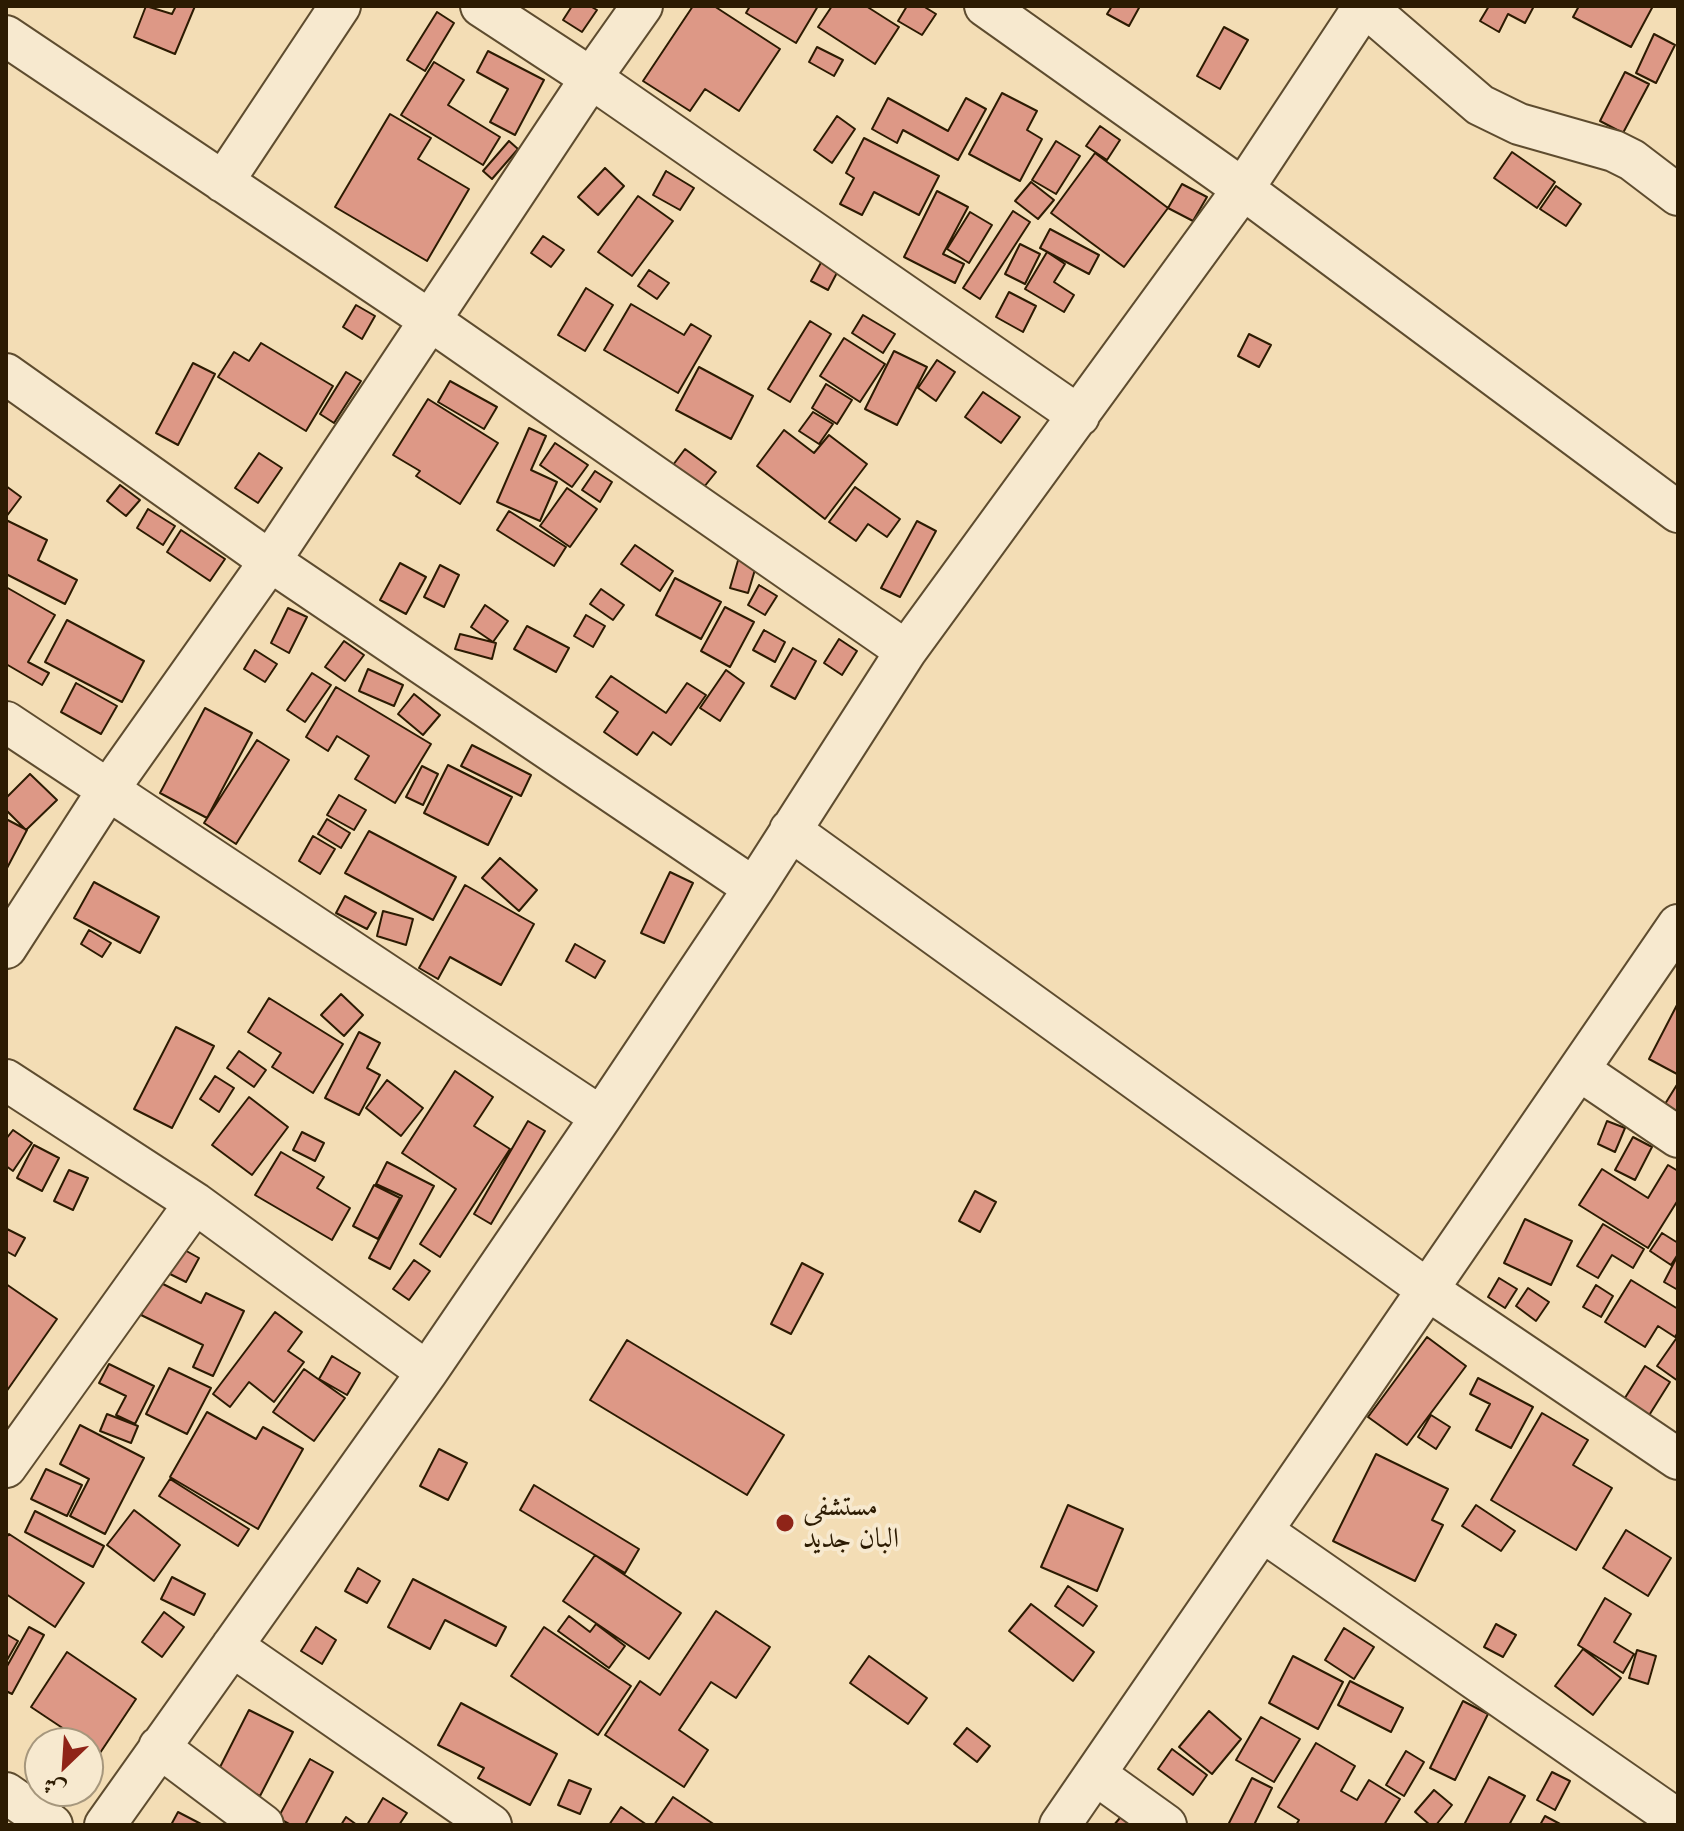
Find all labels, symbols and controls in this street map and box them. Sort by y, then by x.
place label: مستشفى البان جديد [803,1490,899,1556]
marker: مستشفى البان جديد [774,1512,796,1534]
north arrow [24,1727,104,1807]
text: ش [39,1771,70,1804]

